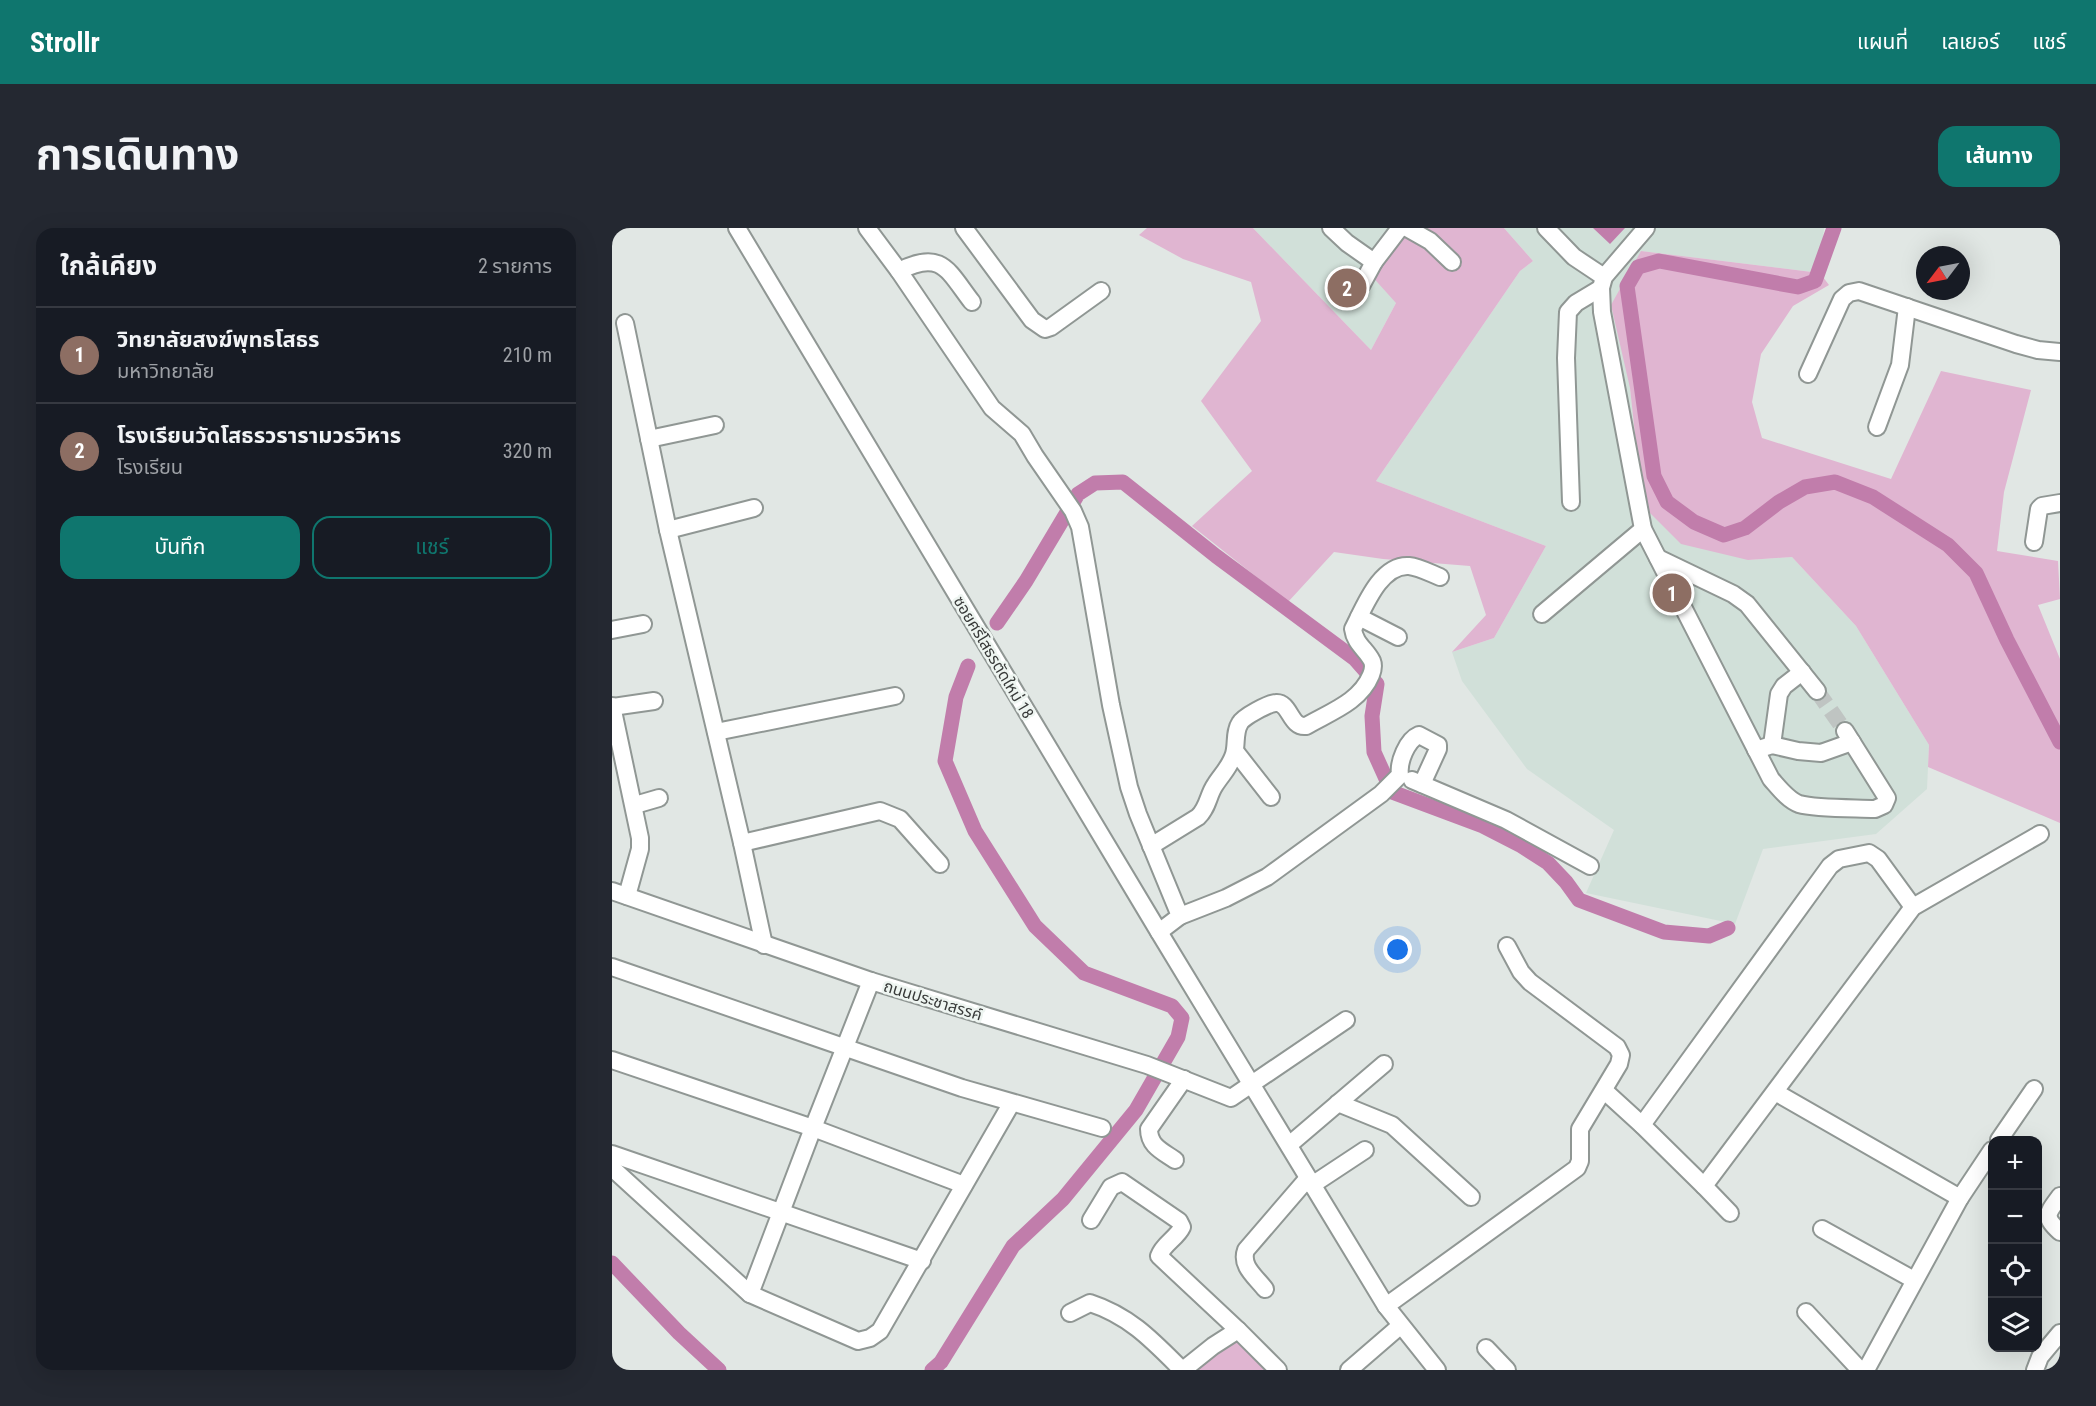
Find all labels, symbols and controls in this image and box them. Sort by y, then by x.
text: Strollr [30,26,100,59]
text: แผนที่ [1857,30,1908,54]
text: เลเยอร์ [1941,30,2000,54]
text: แชร์ [2033,30,2066,54]
button: เส้นทาง [1938,126,2060,187]
text: การเดินทาง [36,130,239,179]
north arrow [1916,246,1970,300]
text: ใกล้เคียง [60,251,157,281]
text: 2 รายการ [478,254,552,278]
pin: 2 [1328,266,1366,310]
text: วิทยาลัยสงฆ์พุทธโสธร [117,327,319,352]
text: 1 [74,343,85,367]
text: 210 m [503,343,552,367]
text: มหาวิทยาลัย [117,359,214,383]
text: โรงเรียนวัดโสธรวรารามวรวิหาร [117,423,401,448]
text: 2 [74,439,85,463]
text: 320 m [503,439,552,463]
text: โรงเรียน [117,455,183,479]
button: บันทึก [60,516,300,579]
button: แชร์ [312,516,552,579]
pin: 1 [1652,570,1692,616]
street label: ซอยศรีโสธรตัดใหม่ 18 [950,593,1038,722]
your location [1383,935,1412,964]
street label: ถนนประชาสรรค์ [881,976,984,1024]
map controls [1988,1136,2042,1352]
button: + [1988,1136,2042,1190]
button: − [1988,1190,2042,1244]
button: locate [1988,1244,2042,1298]
button: layers [1988,1298,2042,1352]

